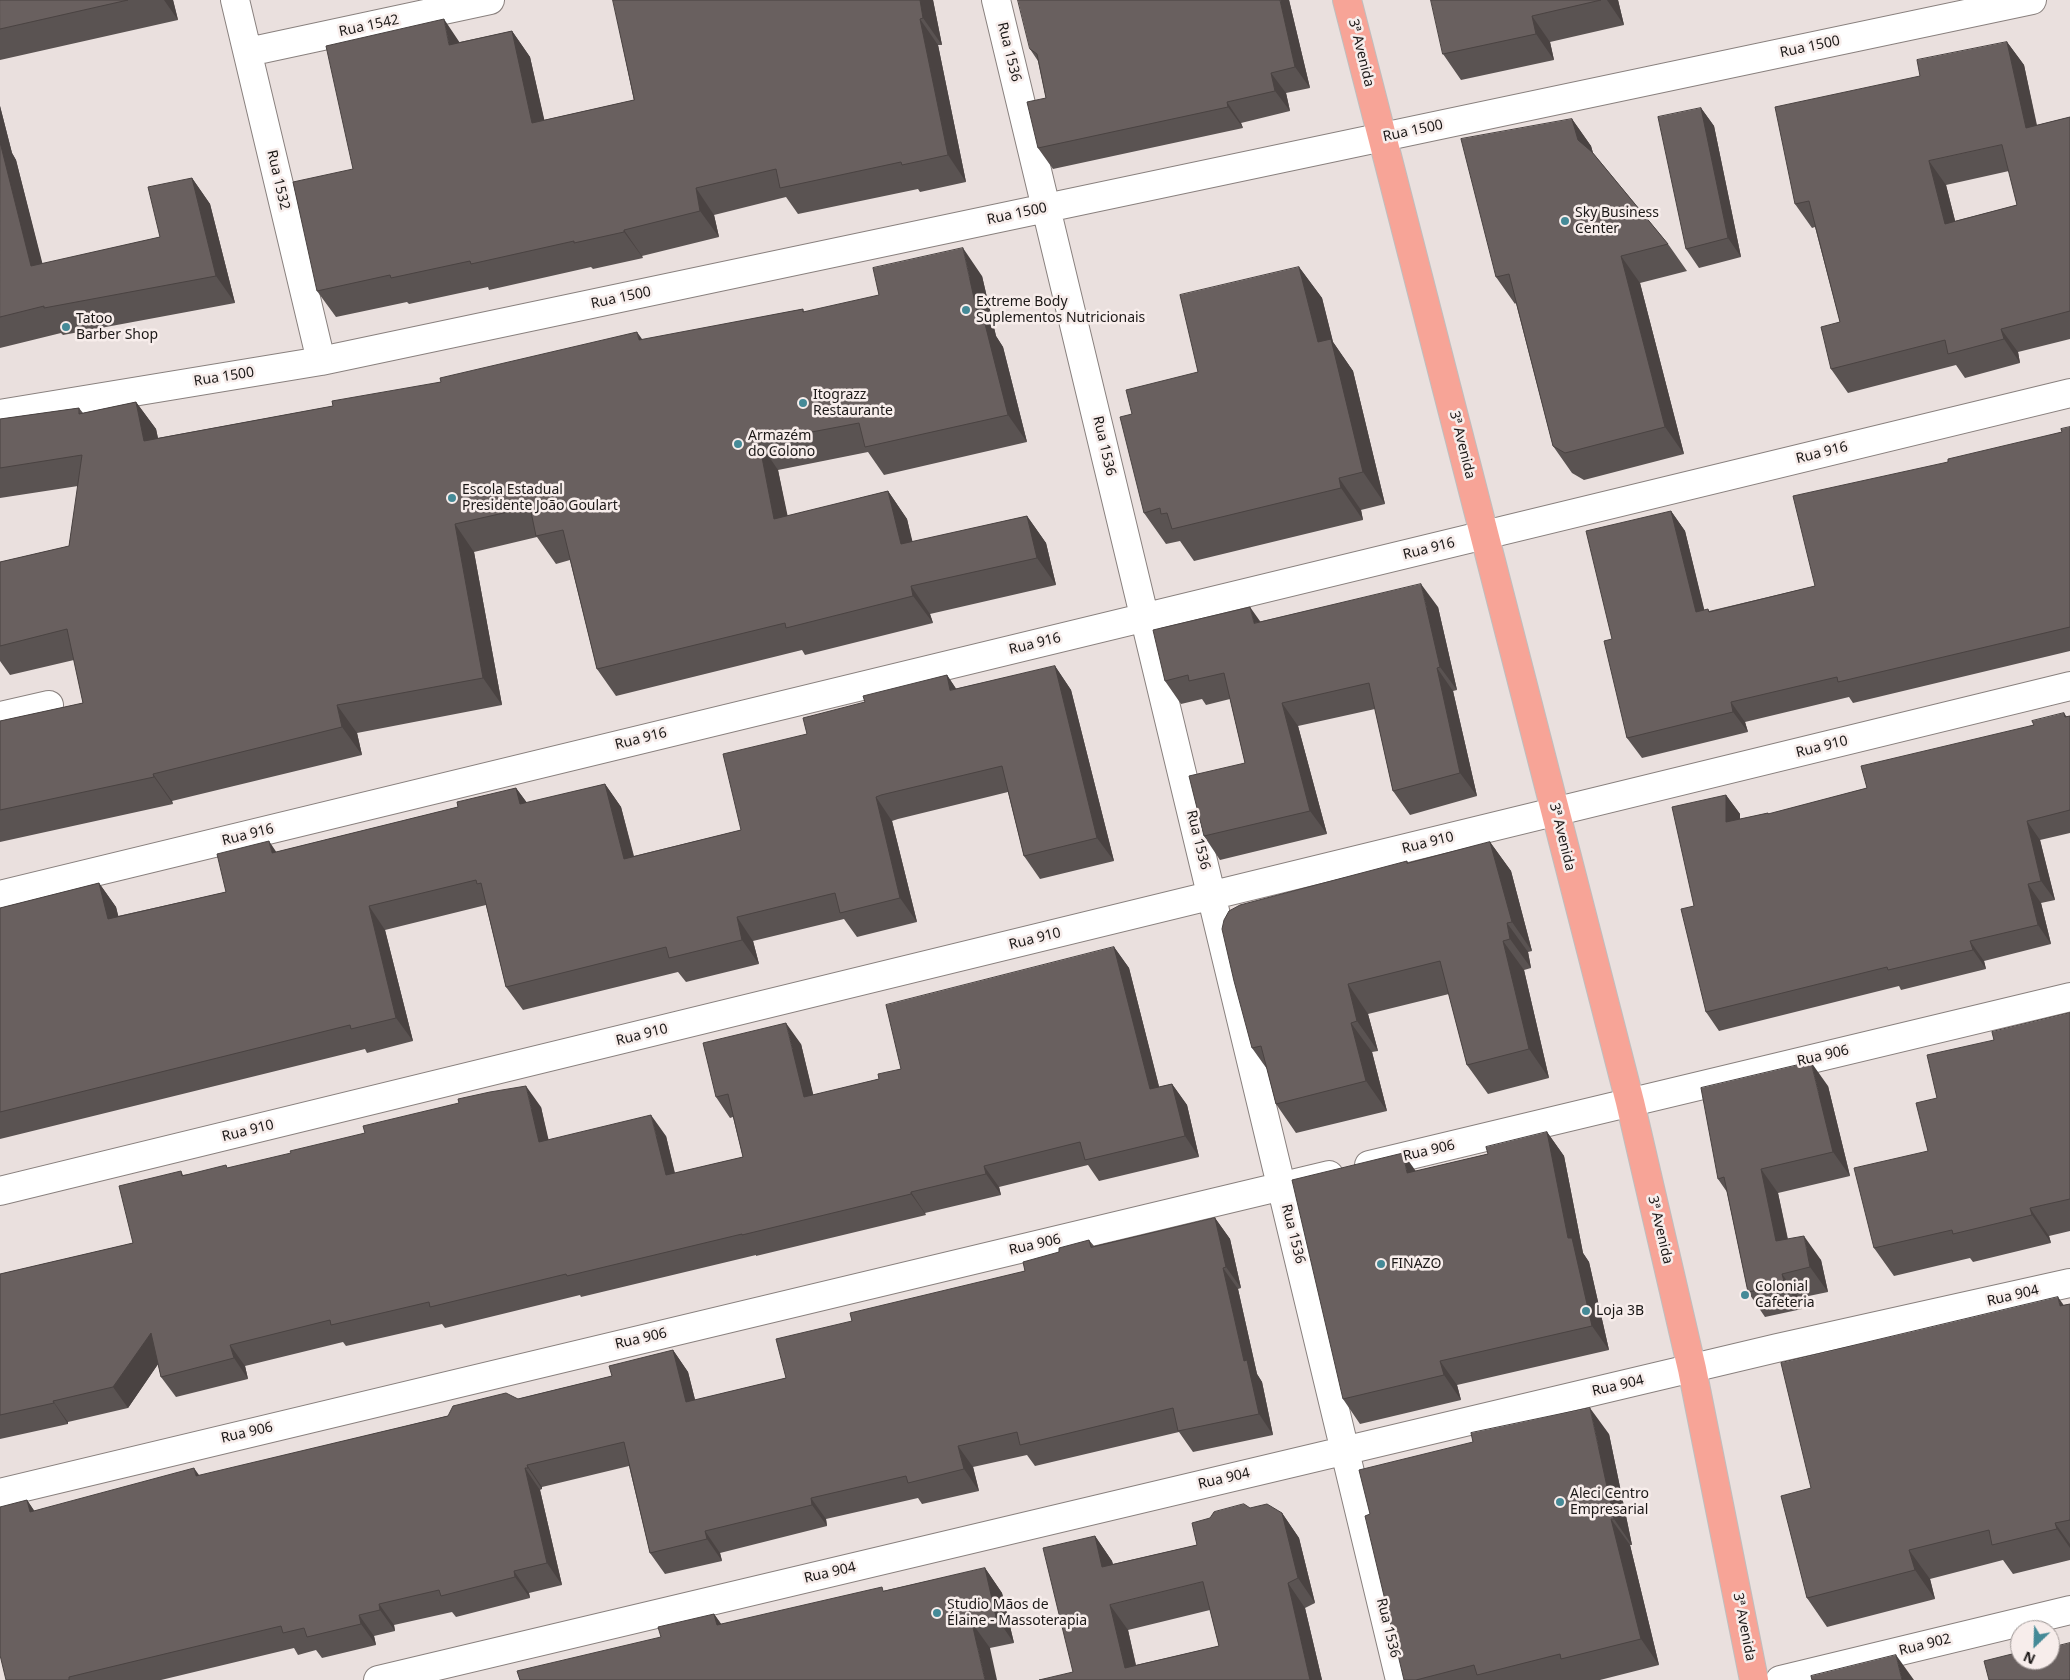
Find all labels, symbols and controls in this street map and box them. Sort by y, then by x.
street label: Rua 1542 [337,11,401,41]
street label: 3ª Avenida [1344,17,1378,89]
street label: Rua 1536 [993,20,1025,84]
street label: Rua 1500 [1778,32,1842,62]
street label: Rua 1500 [1381,116,1445,146]
street label: Rua 1532 [263,148,293,212]
street label: Rua 1500 [985,199,1049,229]
place label: Sky Business Center [1575,205,1659,238]
marker: Sky Business Center [1559,215,1571,227]
street label: Rua 1500 [589,283,653,313]
place label: Extreme Body Suplementos Nutricionais [976,294,1145,326]
marker: Extreme Body Suplementos Nutricionais [960,304,972,316]
place label: Tatoo Barber Shop [76,311,158,344]
marker: Tatoo Barber Shop [60,321,72,333]
street label: Rua 1500 [193,364,255,390]
place label: Itograzz Restaurante [813,387,893,420]
marker: Itograzz Restaurante [797,397,809,409]
street label: 3ª Avenida [1445,409,1479,481]
street label: Rua 1536 [1089,414,1119,478]
place label: Armazém do Colono [748,428,815,461]
marker: Armazém do Colono [732,438,744,450]
street label: Rua 916 [1794,438,1850,468]
place label: Escola Estadual Presidente João Goulart [462,482,618,514]
marker: Escola Estadual Presidente João Goulart [446,492,458,504]
street label: Rua 916 [1401,534,1457,564]
street label: Rua 916 [1007,629,1063,659]
street label: Rua 916 [613,724,669,754]
street label: Rua 910 [1794,732,1850,762]
street label: 3ª Avenida [1545,801,1579,873]
street label: Rua 1536 [1182,808,1214,872]
street label: Rua 916 [220,820,276,850]
street label: Rua 910 [1400,828,1456,858]
street label: Rua 910 [1007,924,1063,954]
street label: Rua 910 [614,1020,670,1050]
street label: Rua 906 [1795,1042,1851,1070]
street label: Rua 910 [220,1116,276,1146]
street label: Rua 906 [1401,1137,1457,1165]
street label: 3ª Avenida [1644,1194,1676,1266]
street label: Rua 1536 [1277,1202,1309,1266]
street label: Rua 906 [1007,1231,1063,1259]
place label: FINAZO [1391,1256,1441,1272]
marker: FINAZO [1375,1258,1387,1270]
place label: Colonial Cafeteria [1755,1279,1815,1311]
street label: Rua 904 [1985,1282,2041,1310]
marker: Colonial Cafeteria [1739,1289,1751,1301]
place label: Loja 3B [1596,1303,1644,1319]
marker: Loja 3B [1580,1305,1592,1317]
street label: Rua 906 [613,1325,669,1353]
street label: Rua 904 [1590,1372,1646,1400]
street label: Rua 906 [219,1419,275,1447]
street label: Rua 904 [1196,1465,1252,1493]
place label: Aleci Centro Empresarial [1570,1486,1649,1518]
marker: Aleci Centro Empresarial [1554,1496,1566,1508]
street label: Rua 904 [802,1559,858,1587]
street label: 3ª Avenida [1729,1591,1759,1663]
street label: Rua 1536 [1372,1596,1404,1660]
place label: Studio Mãos de Élaine - Massoterapia [947,1597,1087,1630]
marker: Studio Mãos de Élaine - Massoterapia [931,1607,943,1619]
north arrow [2010,1620,2060,1670]
street label: Rua 902 [1897,1630,1953,1660]
text: N [2020,1647,2038,1669]

